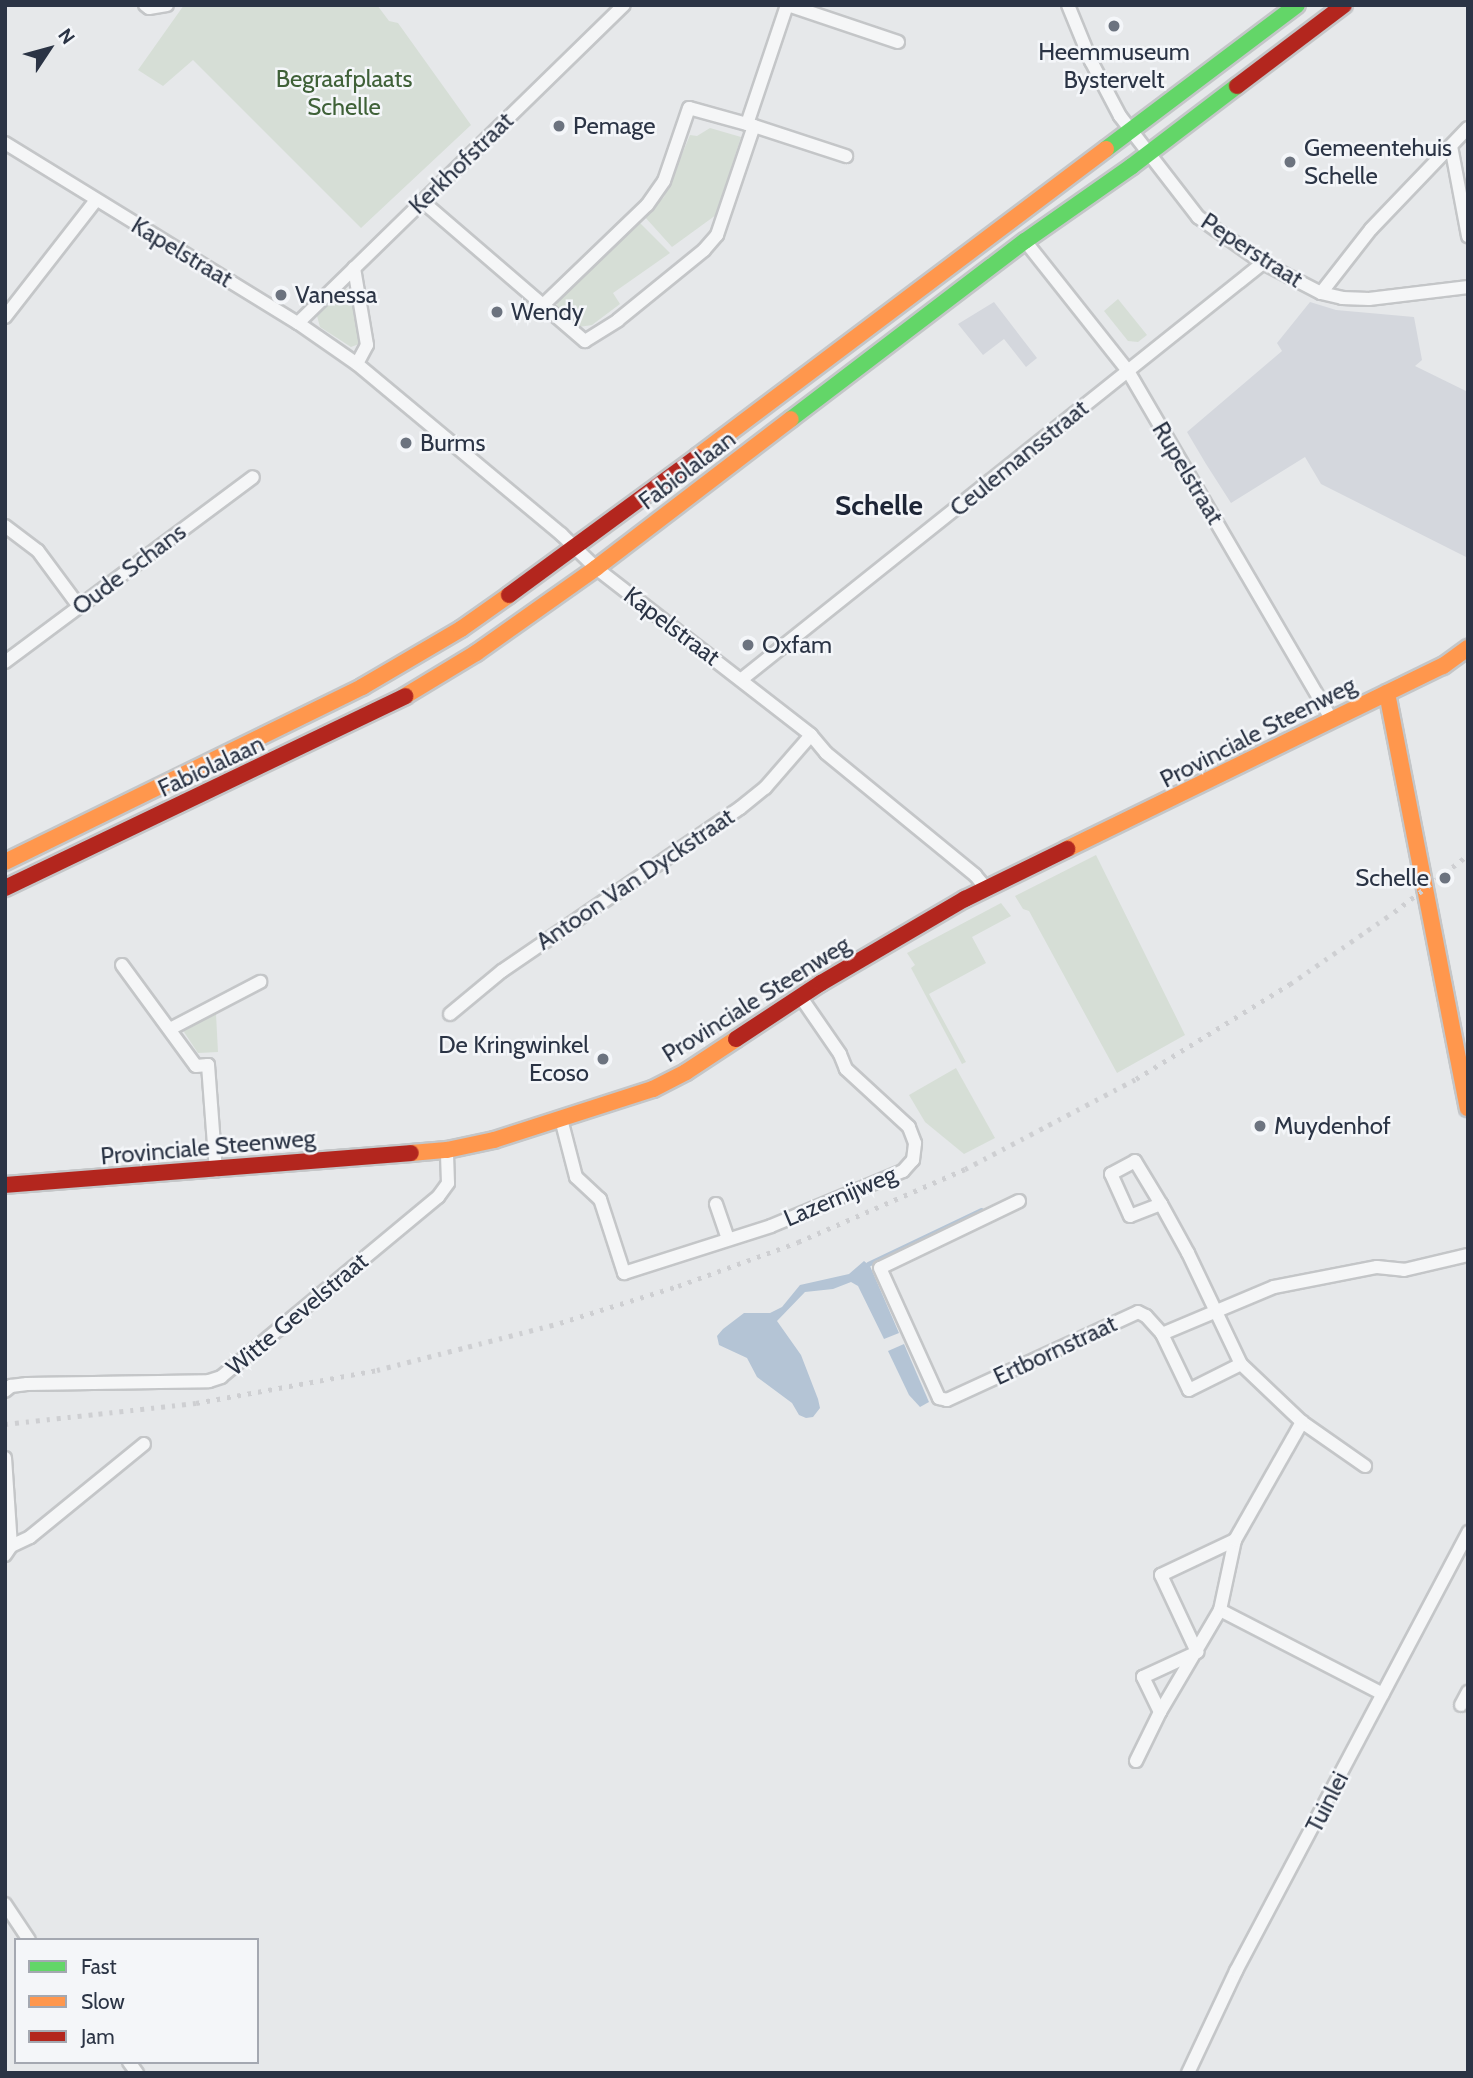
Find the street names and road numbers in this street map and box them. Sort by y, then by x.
street label: Kerkhofstraat [403,106,519,220]
street label: Peperstraat [1196,207,1308,293]
street label: Kapelstraat [126,211,238,293]
street label: Ceulemansstraat [944,394,1094,522]
street label: Rupelstraat [1146,417,1230,529]
street label: Fabiolalaan [633,424,741,516]
street label: Oude Schans [67,517,191,621]
street label: Kapelstraat [618,581,726,671]
street label: Provinciale Steenweg [1155,670,1361,794]
street label: Fabiolalaan [153,729,269,803]
street label: Antoon Van Dyckstraat [531,802,739,956]
street label: Provinciale Steenweg [657,930,855,1068]
street label: Provinciale Steenweg [99,1123,317,1171]
street label: Lazernijweg [779,1159,901,1233]
street label: Witte Gevelstraat [221,1247,373,1381]
street label: Ertbornstraat [989,1309,1121,1391]
street label: Tuinlei [1299,1767,1355,1837]

